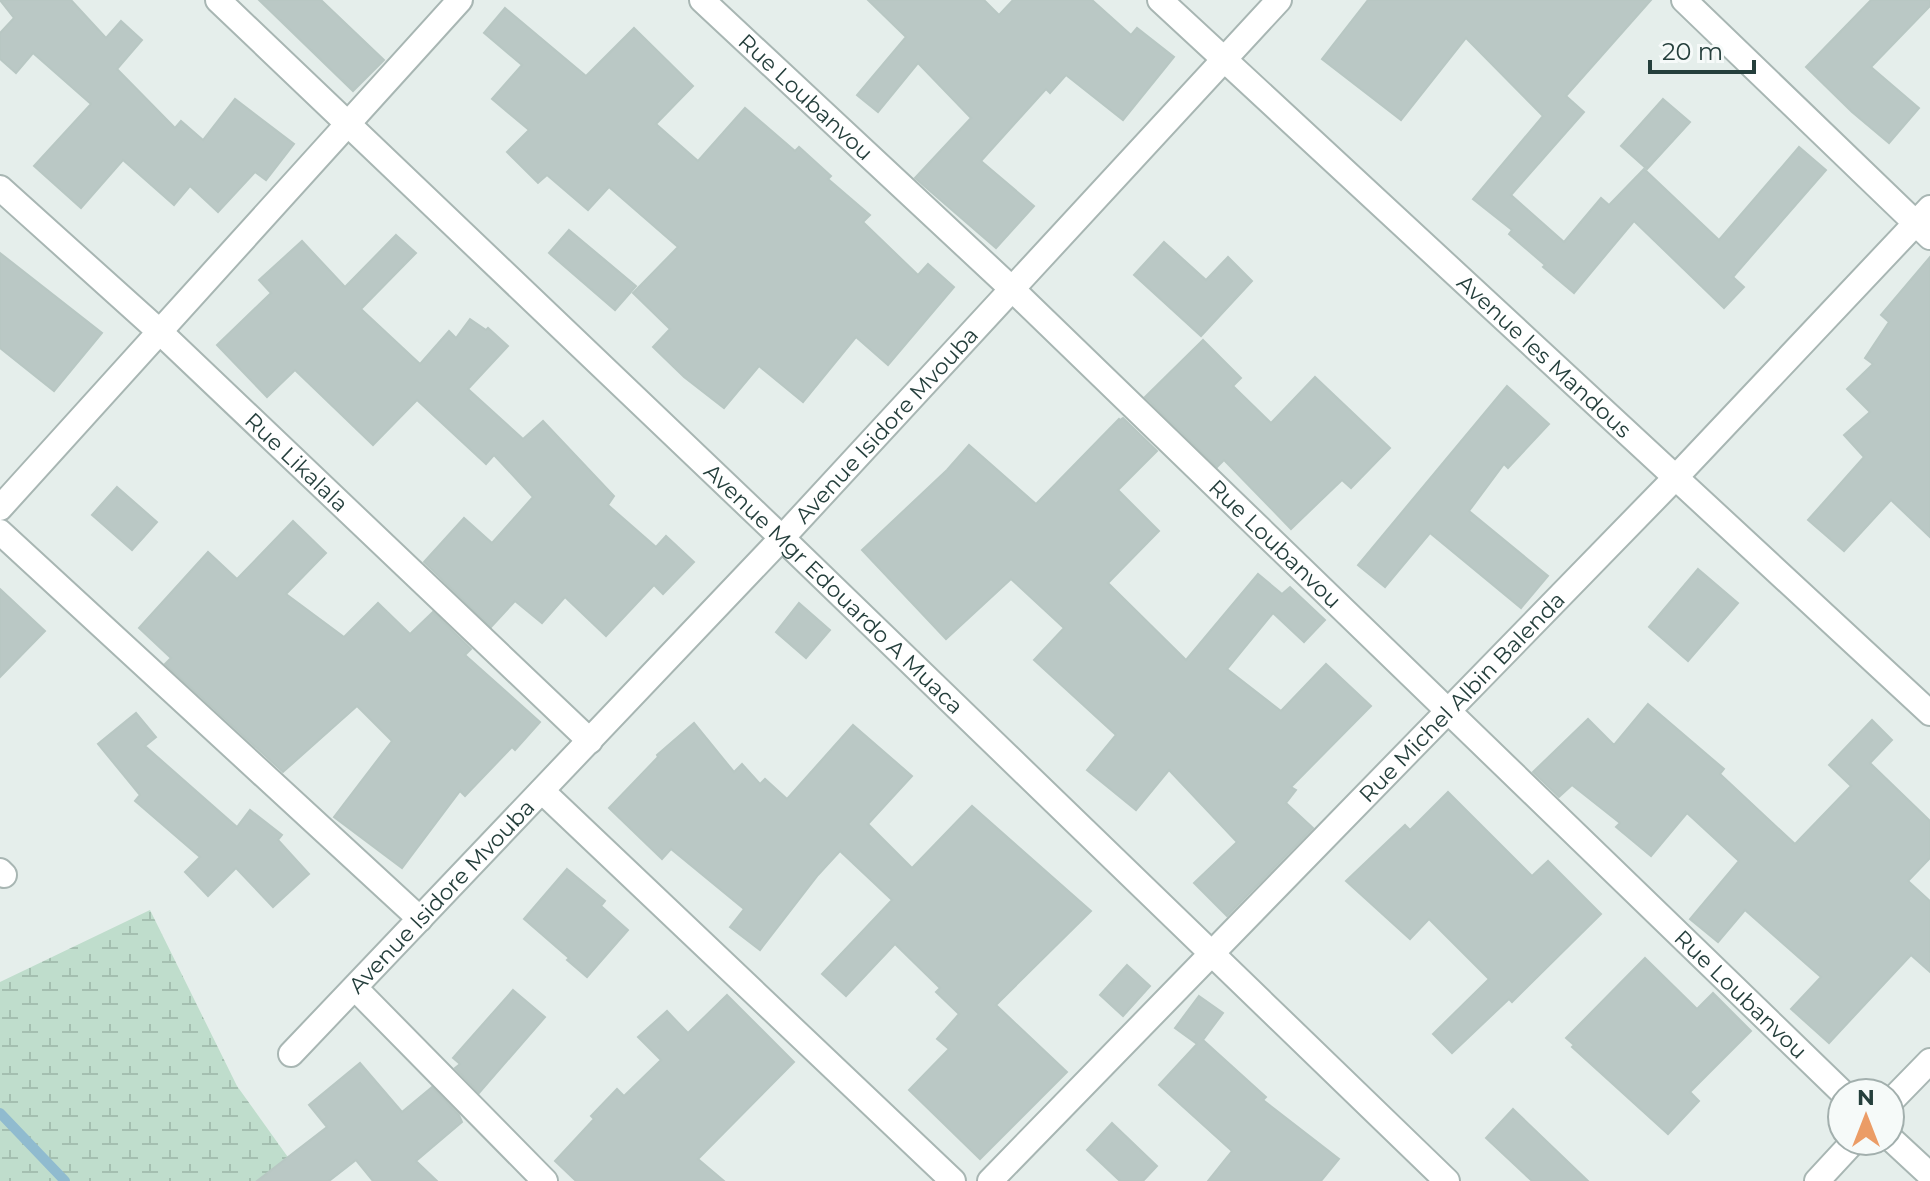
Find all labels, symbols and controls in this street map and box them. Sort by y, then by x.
scale bar [1650,24,1754,74]
street label: Rue Loubanvou [733,28,879,166]
text: 20 m [1662,37,1723,66]
street label: Avenue les Mandous [1452,269,1637,443]
street label: Avenue Isidore Mvouba [789,321,984,529]
street label: Rue Likalala [239,407,354,517]
street label: Avenue Mgr Edouardo A Muaca [699,458,969,720]
street label: Rue Loubanvou [1203,473,1347,614]
street label: Rue Michel Albin Balenda [1353,586,1570,808]
street label: Avenue Isidore Mvouba [343,793,540,999]
street label: Rue Loubanvou [1669,924,1813,1064]
north arrow [1826,1077,1906,1157]
text: N [1857,1084,1875,1111]

